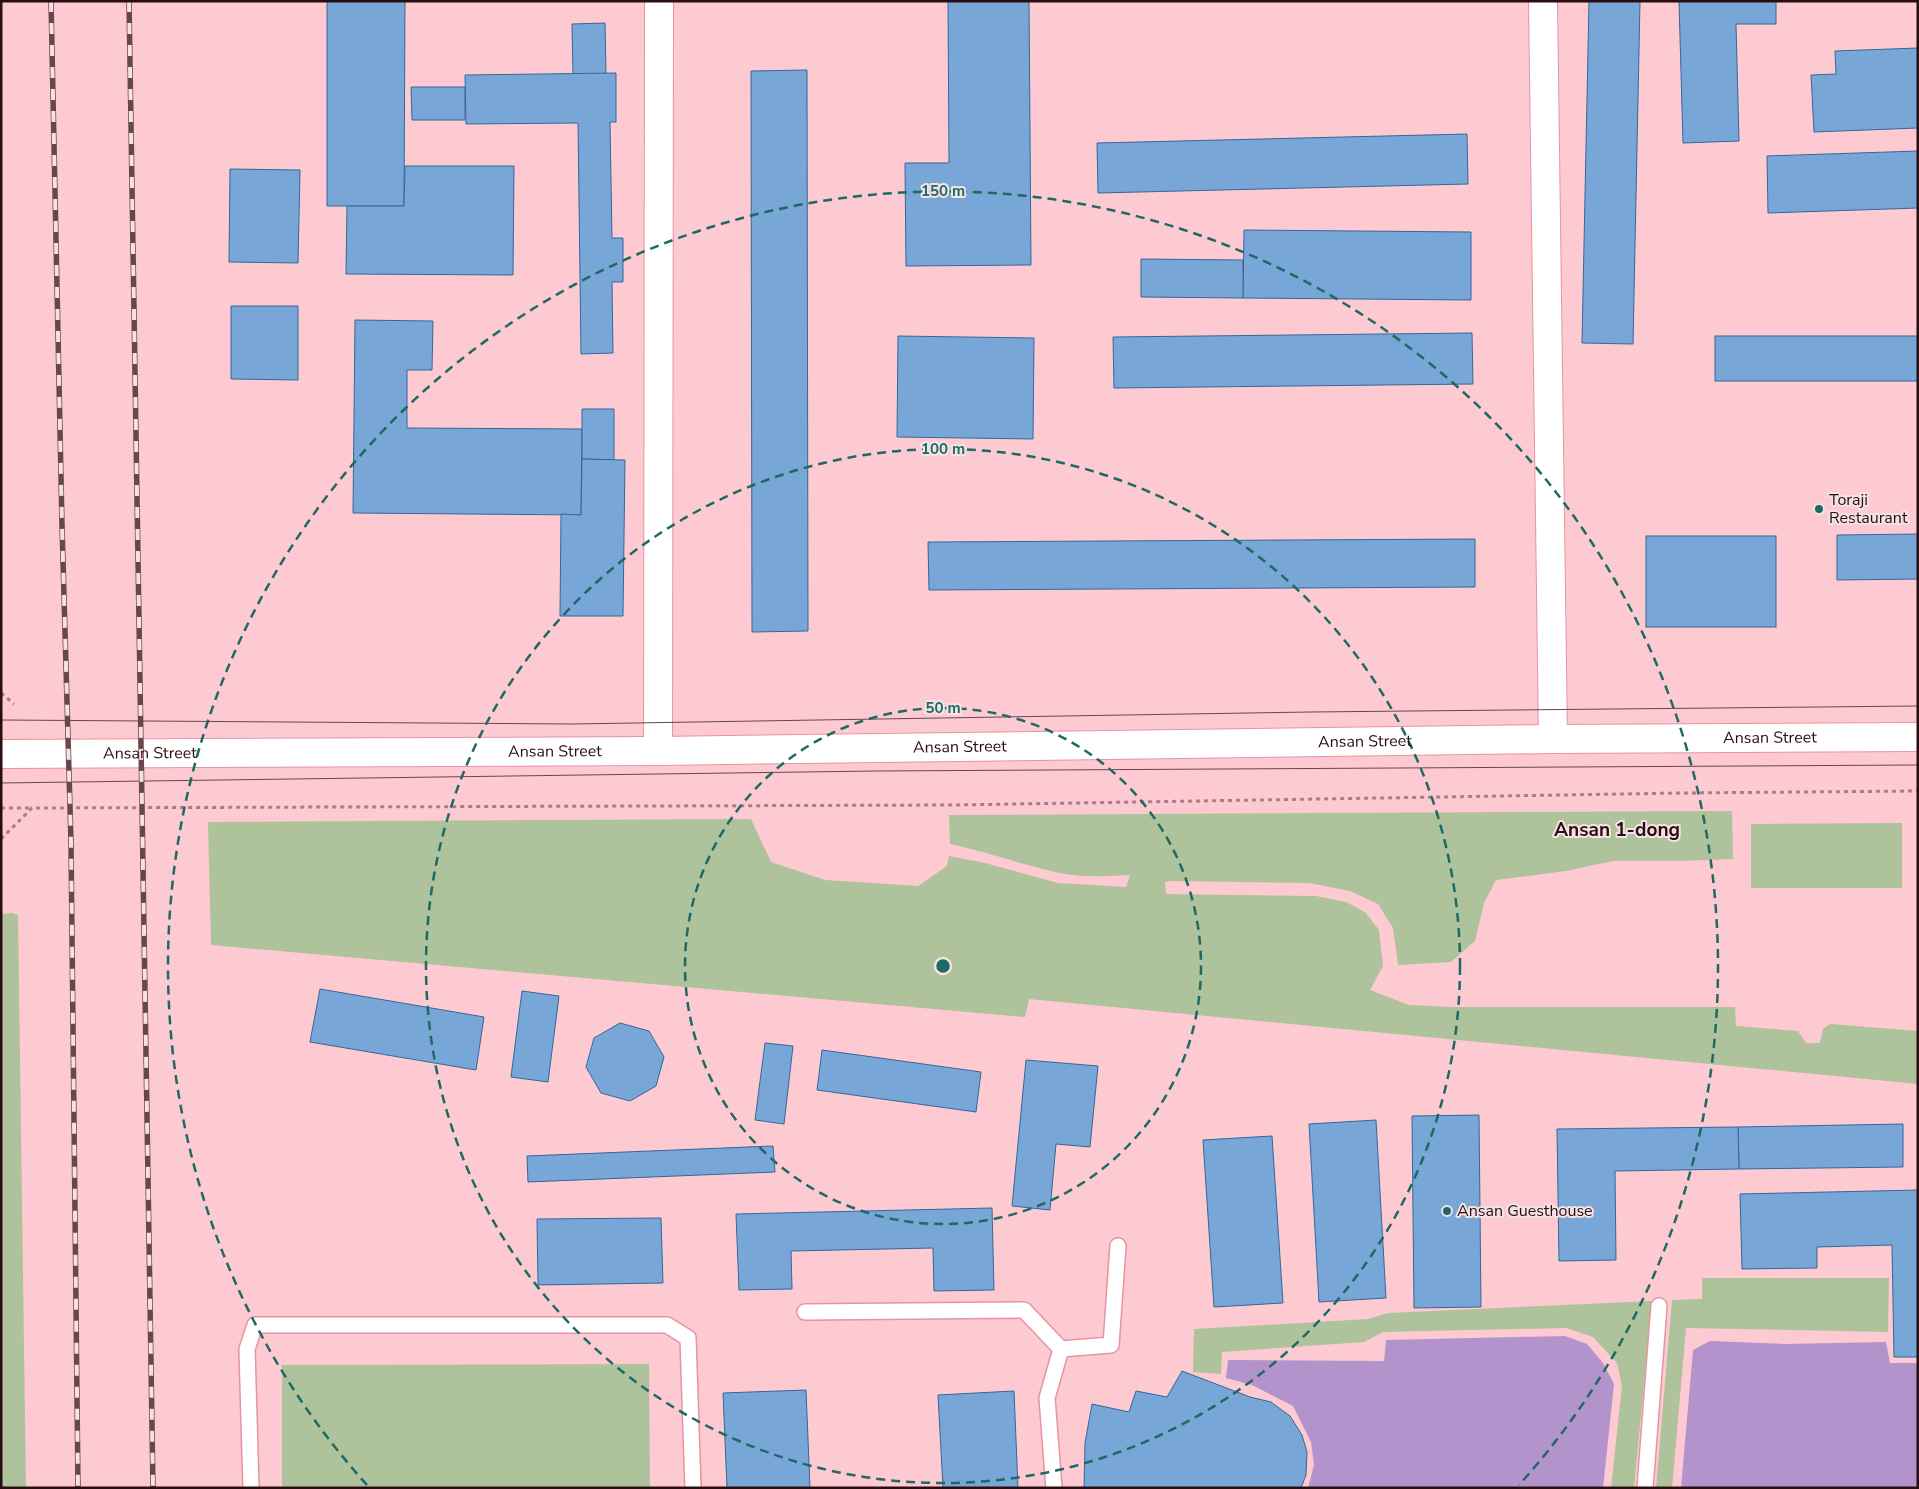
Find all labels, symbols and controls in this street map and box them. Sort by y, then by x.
text: 150 m [921,181,965,201]
text: 100 m [921,439,965,459]
place label: Toraji Restaurant [1829,489,1908,529]
marker: Toraji Restaurant [1813,503,1825,515]
text: 50 m [925,698,961,718]
street label: Ansan Street [1723,727,1817,749]
street label: Ansan Street [1318,730,1412,753]
street label: Ansan Street [913,735,1007,759]
street label: Ansan Street [508,740,602,763]
street label: Ansan Street [103,742,197,765]
district label: Ansan 1-dong [1554,817,1680,843]
centre of rings [934,957,952,975]
place label: Ansan Guesthouse [1457,1200,1593,1222]
marker: Ansan Guesthouse [1441,1205,1453,1217]

